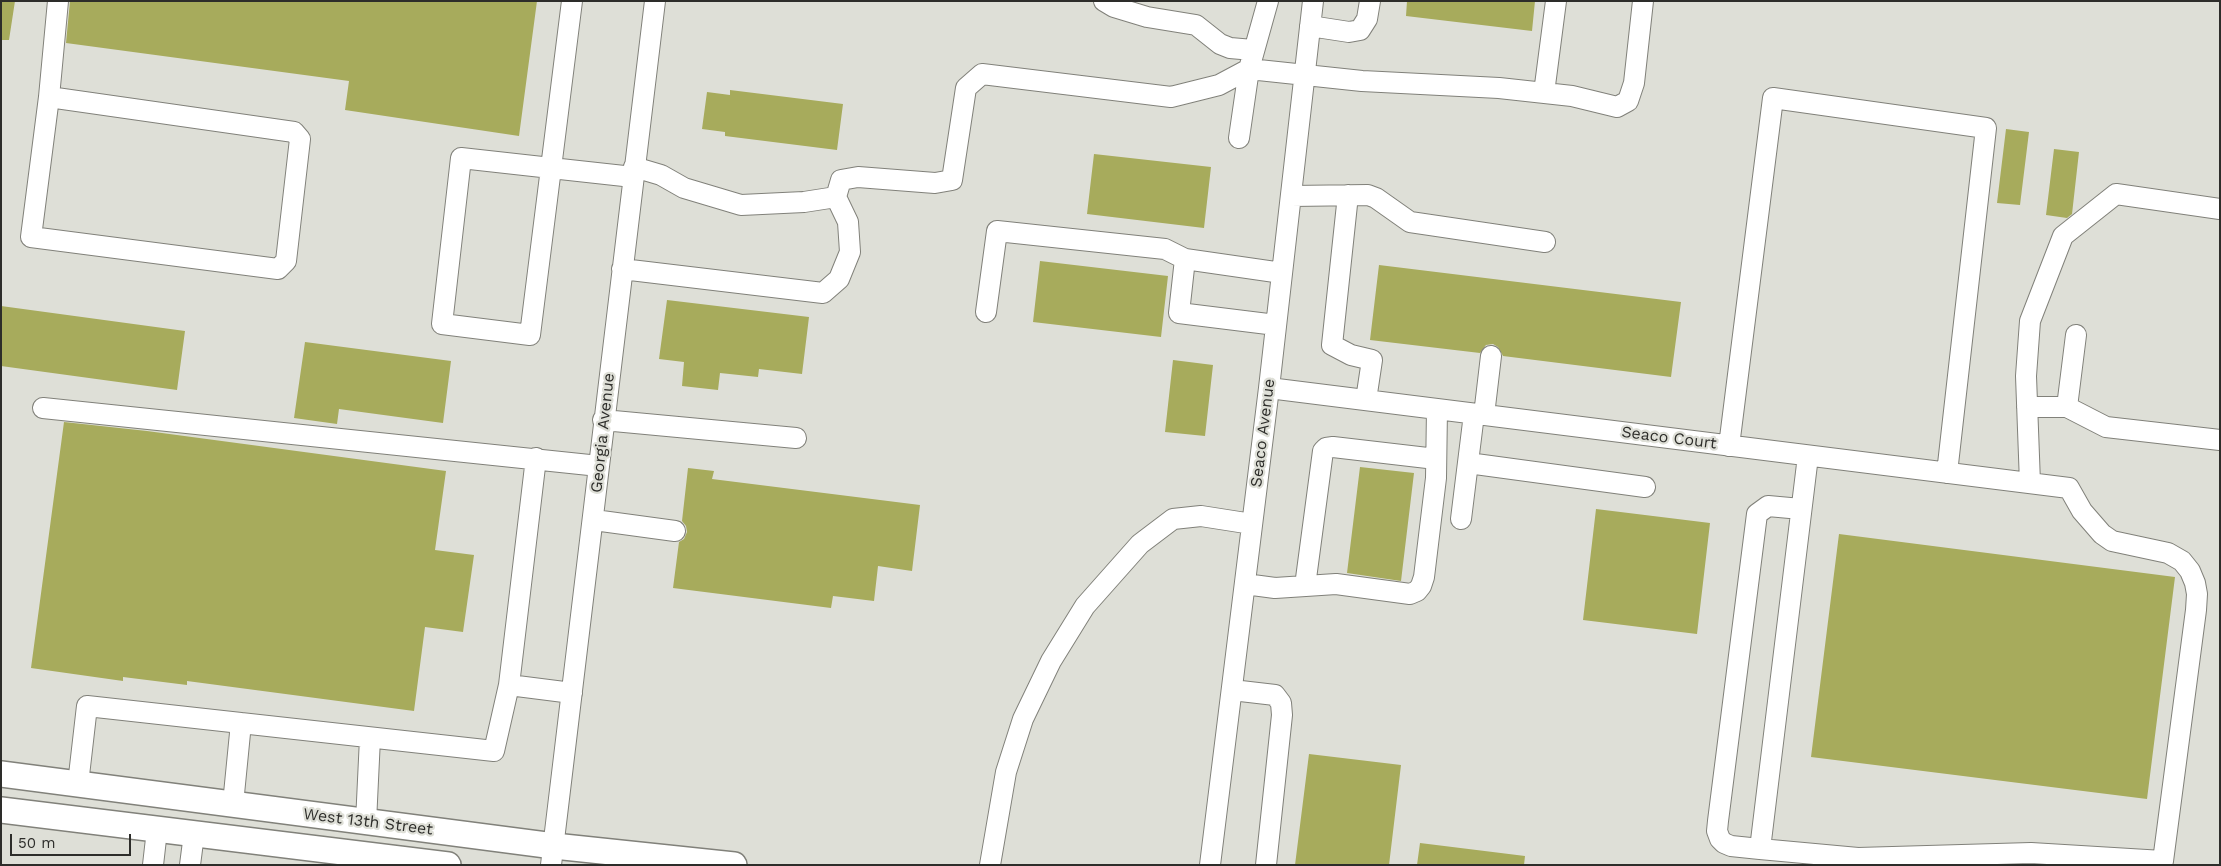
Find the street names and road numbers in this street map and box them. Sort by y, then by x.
street label: Georgia Avenue [587,372,619,494]
street label: Seaco Avenue [1247,378,1279,488]
street label: Seaco Court [1620,423,1718,453]
street label: West 13th Street [302,805,434,839]

